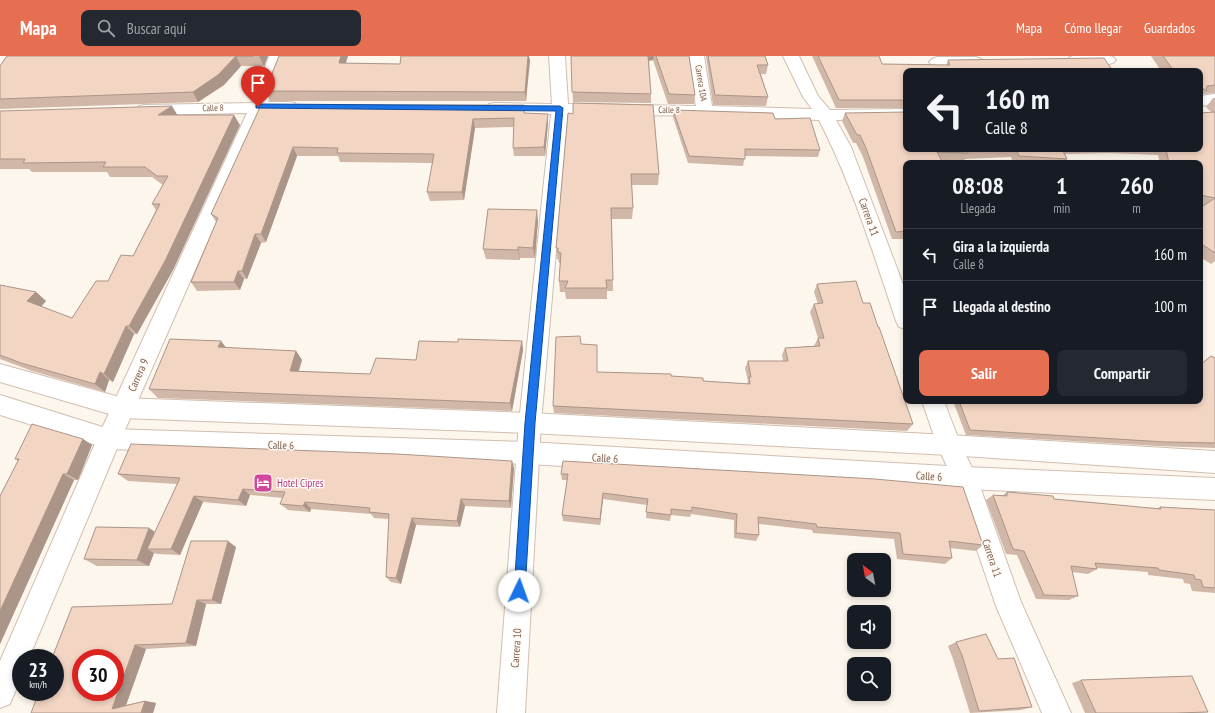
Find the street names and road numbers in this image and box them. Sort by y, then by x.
street label: Carrera 10A [693,64,710,103]
street label: Calle 8 [202,102,224,113]
street label: Calle 8 [658,104,680,115]
street label: Carrera 11 [856,196,882,238]
street label: Carrera 9 [125,356,151,394]
street label: Calle 6 [268,438,294,452]
street label: Calle 6 [592,450,619,466]
street label: Calle 6 [916,468,943,484]
street label: Carrera 11 [979,537,1005,579]
street label: Carrera 10 [508,628,524,668]

